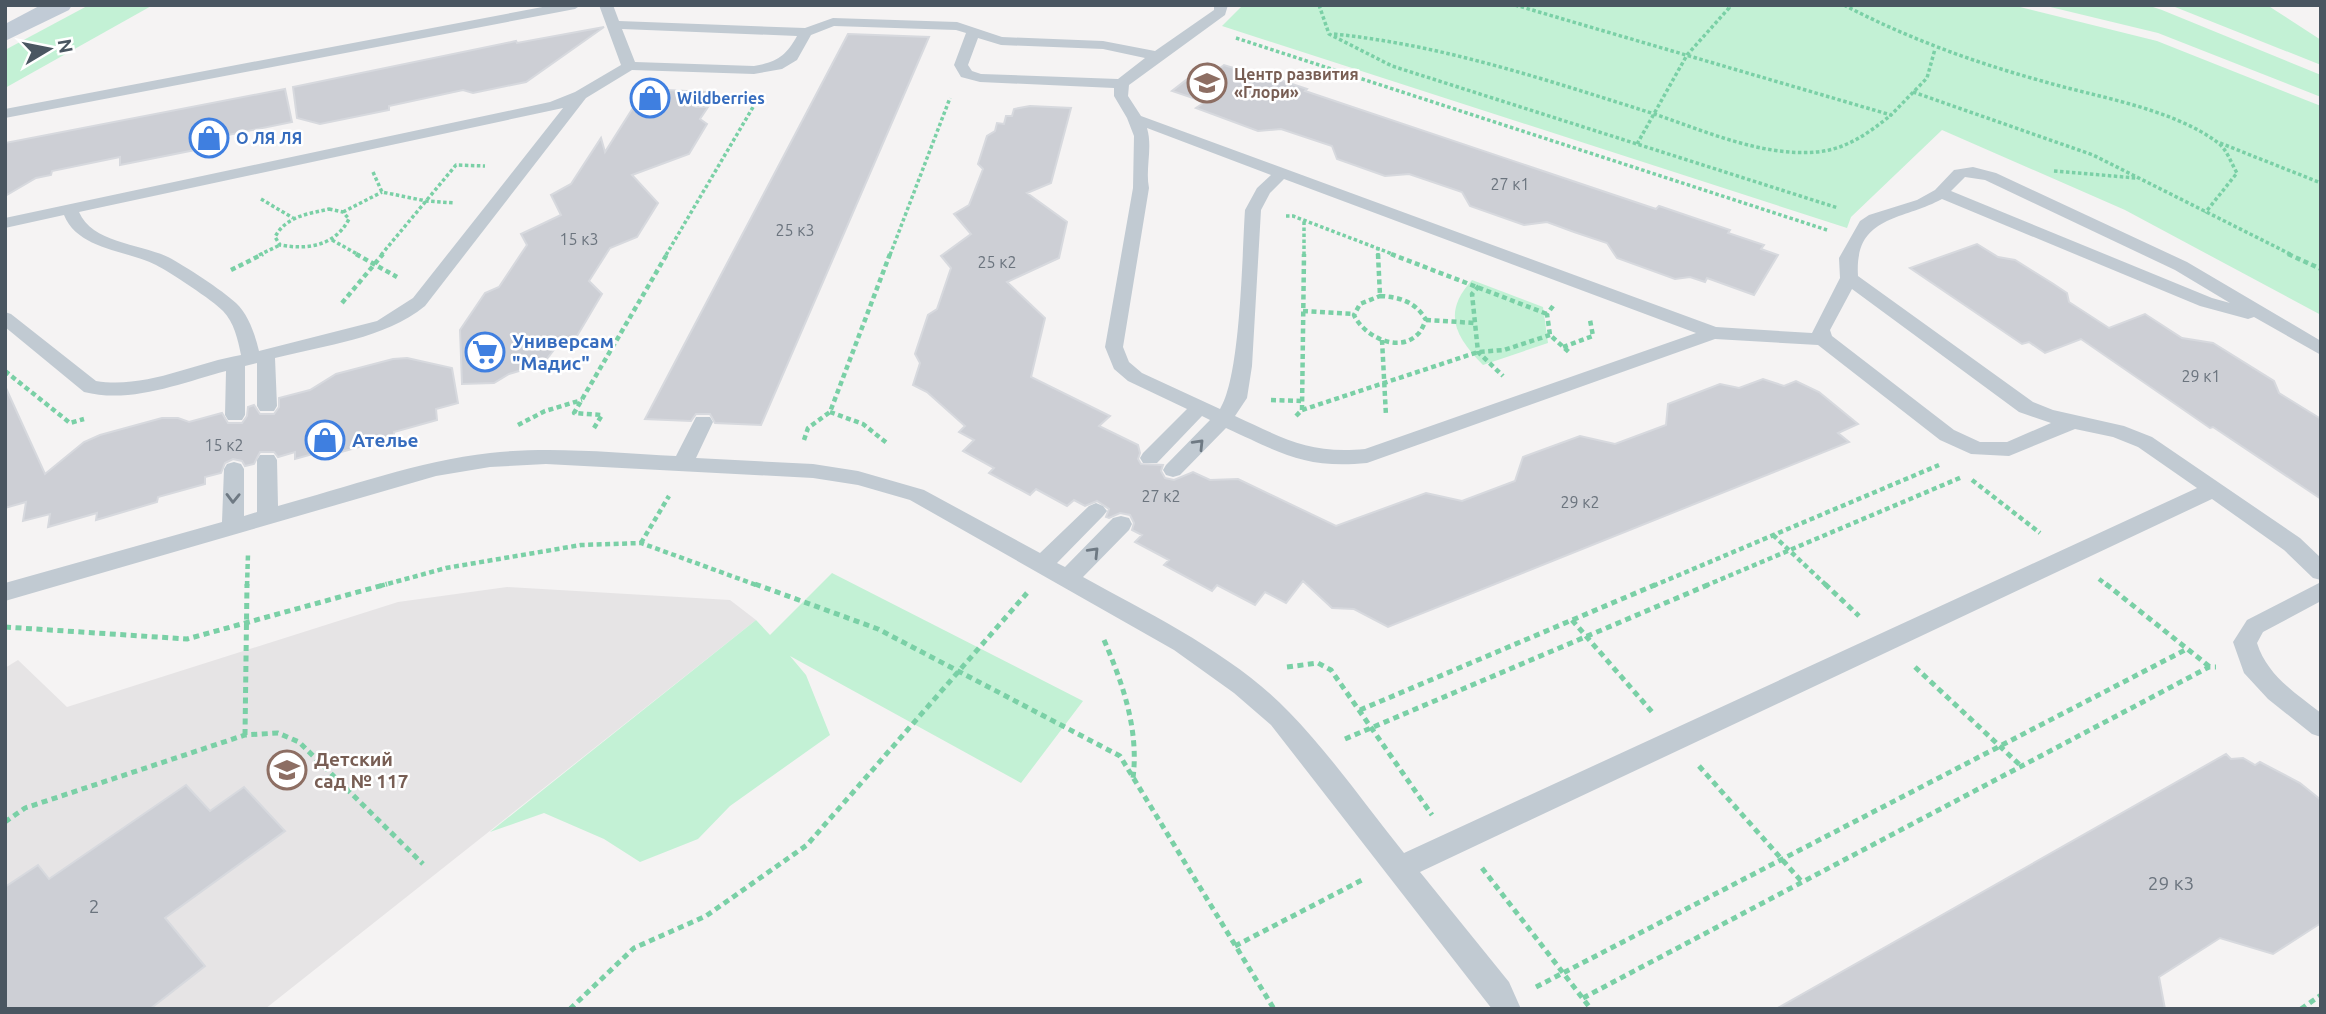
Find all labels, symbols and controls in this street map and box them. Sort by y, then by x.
north arrow [14,14,84,84]
text: N [54,37,78,55]
school or university icon: Центр развития «Глори» [1186,62,1228,104]
place label: Центр развития «Глори» [1234,65,1359,101]
shop icon: Wildberries [629,77,671,119]
place label: Wildberries [677,89,765,107]
shop icon: О ЛЯ ЛЯ [188,117,230,159]
place label: О ЛЯ ЛЯ [236,129,302,147]
house number: 27 к1 [1491,175,1529,193]
house number: 25 к3 [776,221,814,239]
house number: 15 к3 [560,230,598,248]
house number: 25 к2 [978,253,1016,271]
place label: Универсам "Мадис" [512,330,614,374]
supermarket icon: Универсам "Мадис" [464,331,506,373]
house number: 29 к1 [2182,367,2220,385]
shop icon: Ателье [304,419,346,461]
place label: Ателье [352,429,419,451]
house number: 15 к2 [205,436,243,454]
one-way arrow [1190,439,1203,452]
house number: 27 к2 [1142,487,1180,505]
one-way arrow [225,493,241,504]
house number: 29 к2 [1561,493,1599,511]
one-way arrow [1085,547,1098,560]
place label: Детский сад № 117 [314,748,408,792]
school or university icon: Детский сад № 117 [266,749,308,791]
house number: 29 к3 [2148,872,2194,894]
house number: 2 [89,895,99,917]

